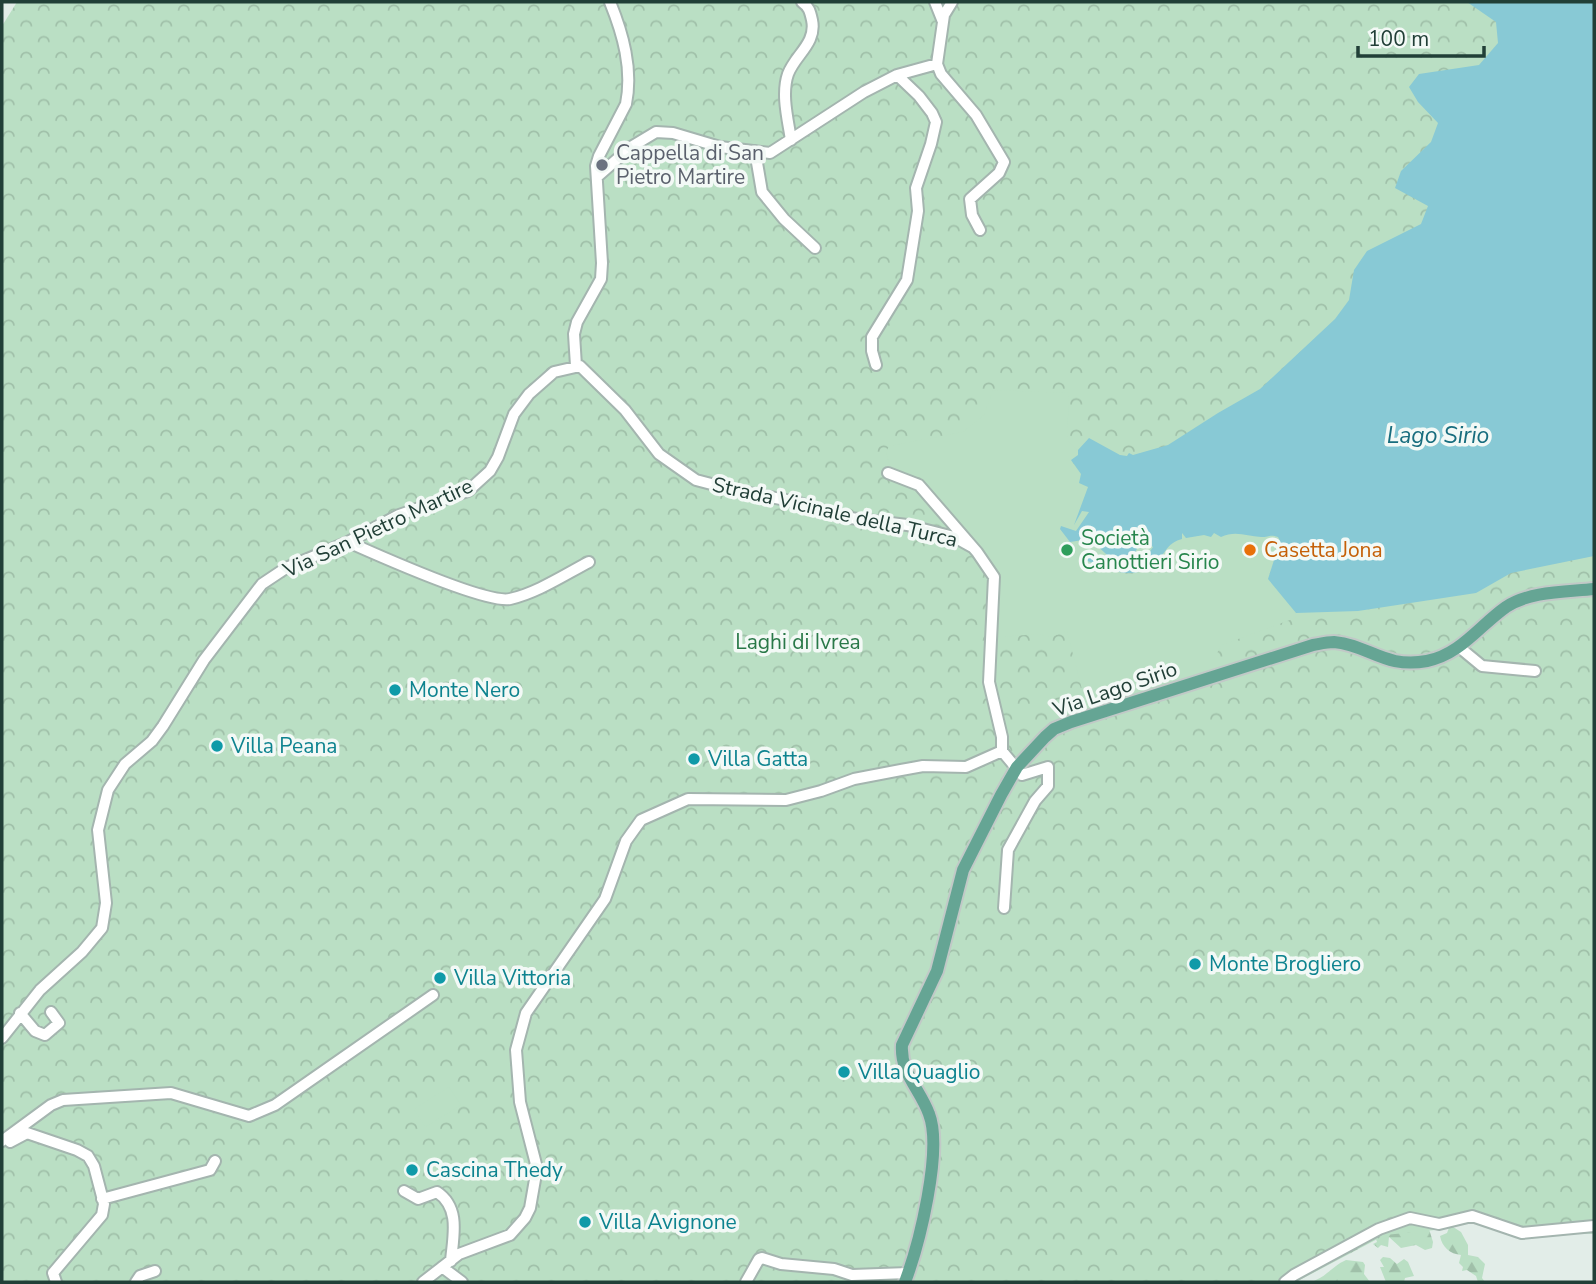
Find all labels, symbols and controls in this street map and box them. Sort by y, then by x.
scale bar [1358,14,1484,58]
text: 100 m [1368,25,1429,53]
place label: Cappella di San Pietro Martire [616,139,764,191]
marker: Cappella di San Pietro Martire [594,157,610,173]
water label: Lago Sirio [1387,420,1489,451]
street label: Strada Vicinale della Turca [710,470,960,554]
street label: Via San Pietro Martire [278,472,477,585]
place label: Società Canottieri Sirio [1081,524,1220,576]
place label: Casetta Jona [1264,536,1383,564]
marker: Società Canottieri Sirio [1059,542,1075,558]
marker: Casetta Jona [1242,542,1258,558]
park label: Laghi di Ivrea [735,628,861,656]
street label: Via Lago Sirio [1048,655,1181,724]
place label: Monte Nero [409,676,520,704]
marker: Monte Nero [387,682,403,698]
place label: Villa Peana [230,732,337,760]
marker: Villa Peana [209,738,225,754]
place label: Villa Gatta [707,745,808,773]
marker: Villa Gatta [686,751,702,767]
place label: Monte Brogliero [1209,950,1361,978]
marker: Monte Brogliero [1187,956,1203,972]
place label: Villa Vittoria [453,964,571,992]
marker: Villa Vittoria [432,970,448,986]
place label: Villa Quaglio [857,1058,980,1086]
marker: Villa Quaglio [836,1064,852,1080]
place label: Cascina Thedy [426,1156,563,1184]
marker: Cascina Thedy [404,1162,420,1178]
place label: Villa Avignone [598,1208,737,1236]
marker: Villa Avignone [577,1214,593,1230]

